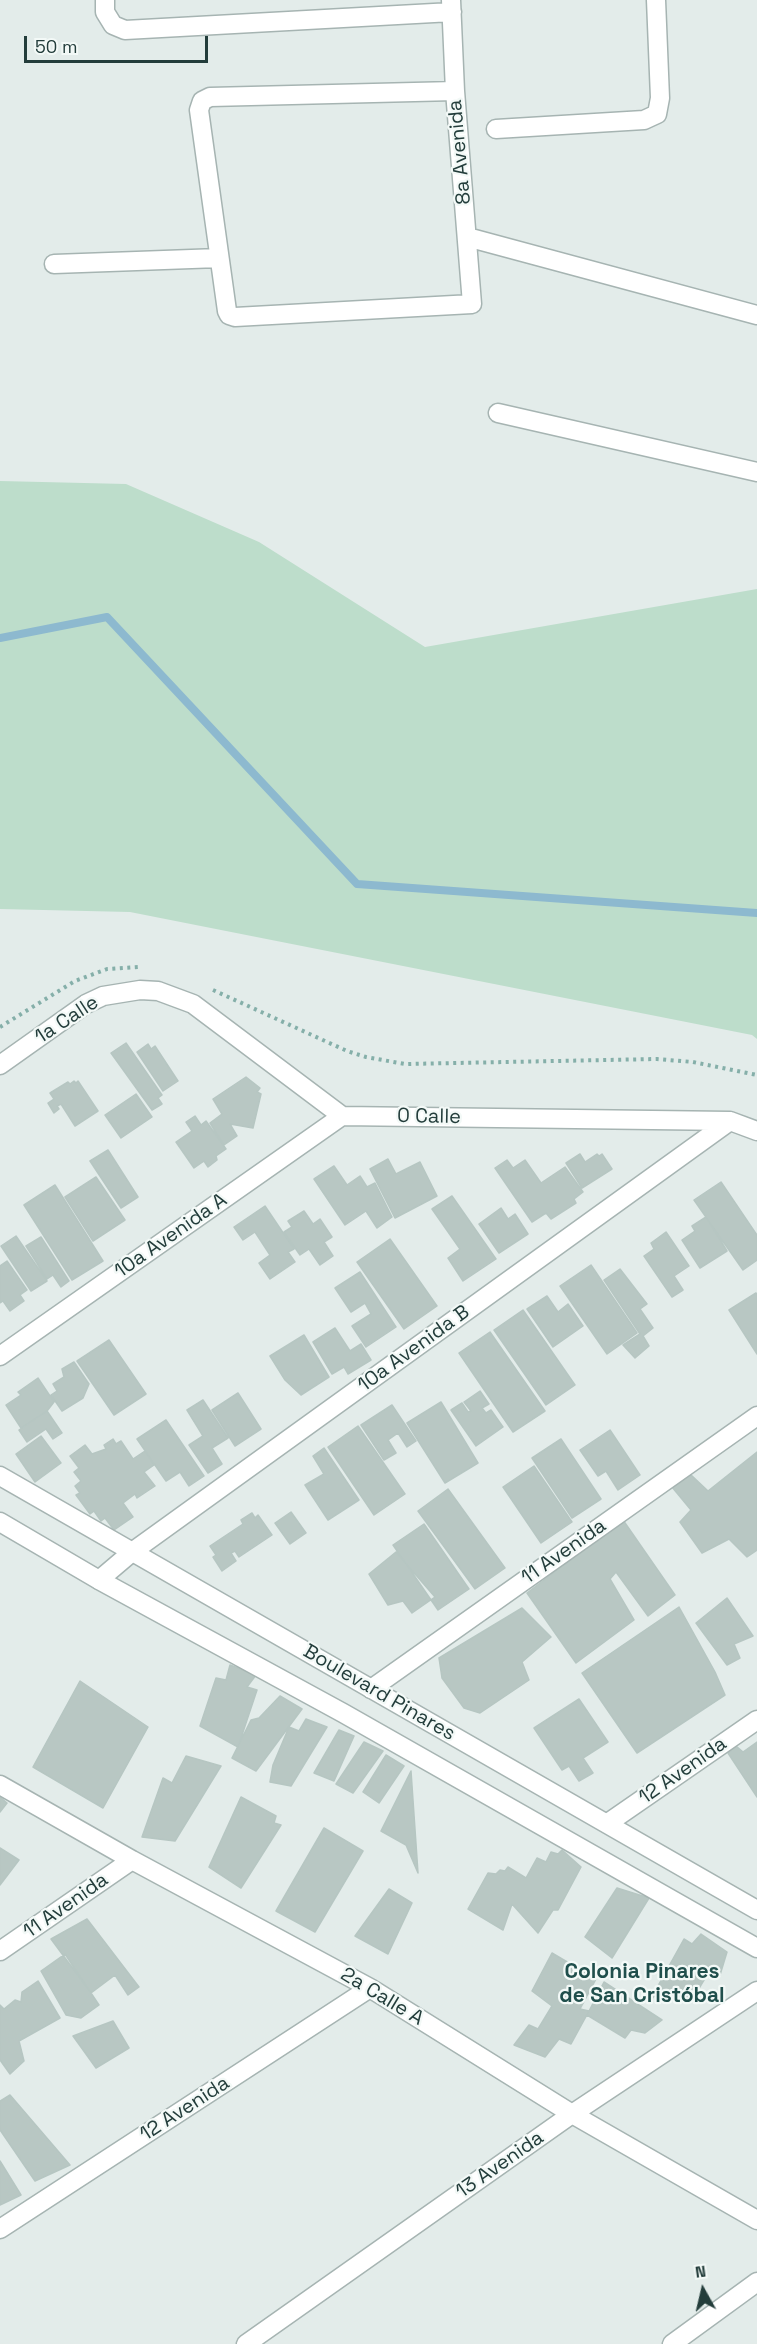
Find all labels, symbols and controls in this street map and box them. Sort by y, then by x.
scale bar [27,24,212,62]
text: 50 m [35,35,77,58]
street label: 8a Avenida [443,99,477,205]
street label: 1a Calle [31,991,103,1049]
street label: 0 Calle [397,1104,461,1130]
street label: 10a Avenida A [110,1188,232,1284]
street label: 10a Avenida B [353,1300,475,1398]
street label: 11 Avenida [517,1514,611,1590]
street label: Boulevard Pinares [299,1640,459,1746]
street label: 12 Avenida [635,1732,731,1810]
street label: 11 Avenida [19,1868,113,1944]
district label: Colonia Pinares de San Cristóbal [559,1959,725,2009]
street label: 2a Calle A [336,1963,428,2031]
street label: 12 Avenida [136,2071,234,2147]
street label: 13 Avenida [452,2126,548,2204]
north arrow [673,2260,733,2320]
text: N [694,2261,707,2283]

